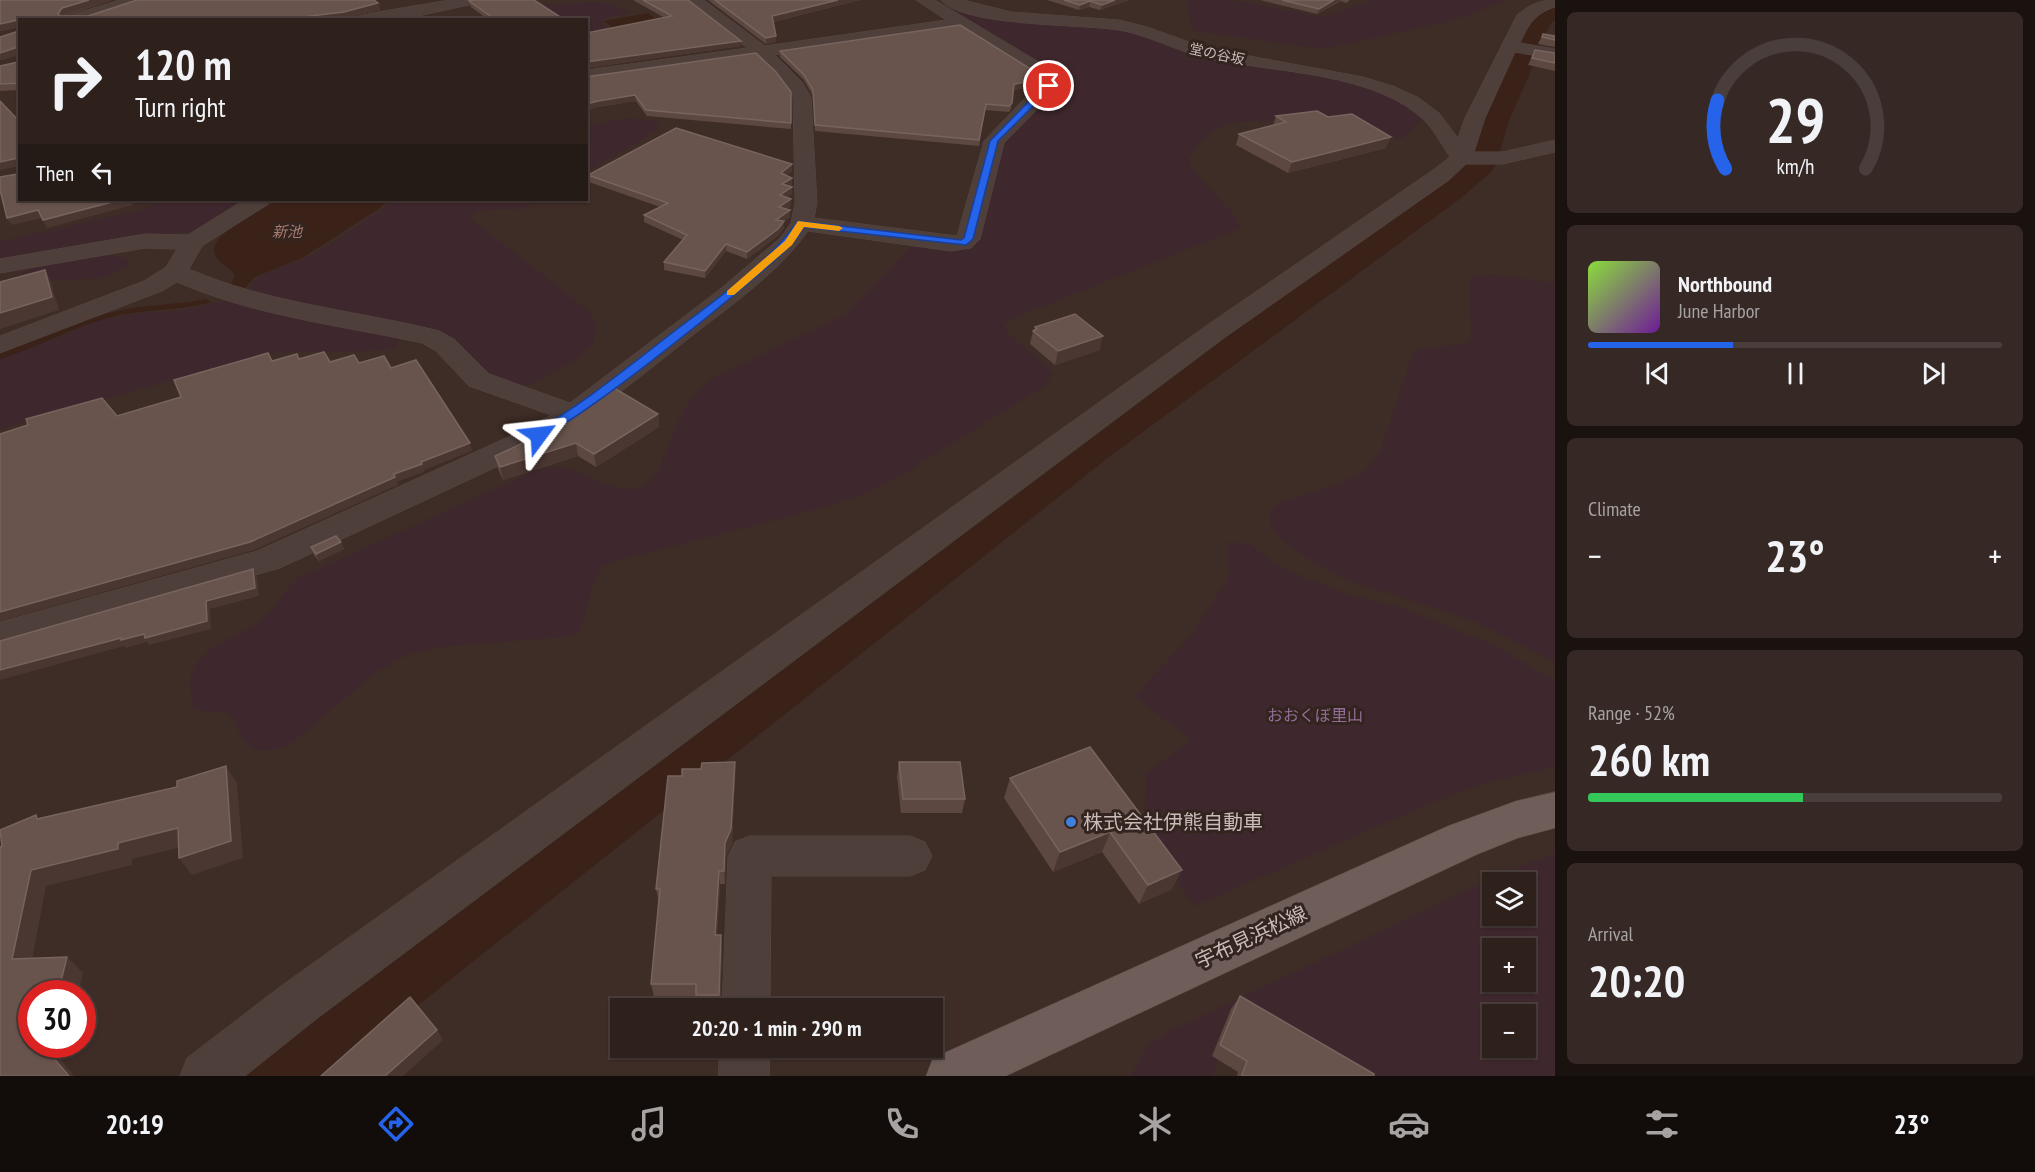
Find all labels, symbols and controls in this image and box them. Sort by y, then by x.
text: 120 m [135,37,232,92]
street label: 堂の谷坂 [1188,39,1246,69]
icon: right [36,42,114,120]
pin [1023,60,1074,111]
icon: arrive [1032,69,1065,102]
text: 29 [1765,80,1825,161]
text: Turn right [135,90,226,124]
text: km/h [1776,153,1814,181]
icon: left [86,156,119,189]
text: Then [36,159,74,187]
water label: 新池 [272,222,304,241]
text: Northbound [1678,270,1772,298]
text: June Harbor [1678,298,1760,324]
icon: previous [1641,357,1674,390]
icon: pause [1779,357,1812,390]
icon: next [1917,357,1950,390]
position arrow [507,403,571,467]
text: Climate [1588,496,1641,522]
text: 23° [1765,526,1825,584]
text: − [1588,534,1602,577]
text: + [1988,534,2002,577]
text: Range · 52% [1588,700,1675,726]
park label: おおくぼ里山 [1267,705,1363,725]
text: 260 km [1588,730,1710,788]
place label: 株式会社伊熊自動車 [1083,809,1263,835]
marker: 株式会社伊熊自動車 [1064,815,1078,829]
map controls [1482,872,1536,1058]
button: layers [1482,872,1536,926]
street label: 宇布見浜松線 [1191,900,1311,974]
text: Arrival [1588,921,1633,947]
button: + [1482,938,1536,992]
text: 20:20 [1588,951,1685,1009]
speed limit sign: 30 [18,980,96,1058]
button: − [1482,1004,1536,1058]
text: 20:20 · 1 min · 290 m [691,1014,862,1042]
icon: directions [375,1103,417,1145]
icon: music [628,1103,670,1145]
icon: phone [881,1103,923,1145]
icon: climate [1134,1103,1176,1145]
icon: car [1388,1103,1430,1145]
icon: filters [1641,1103,1683,1145]
text: 20:19 [106,1107,164,1141]
text: 23° [1894,1107,1929,1141]

